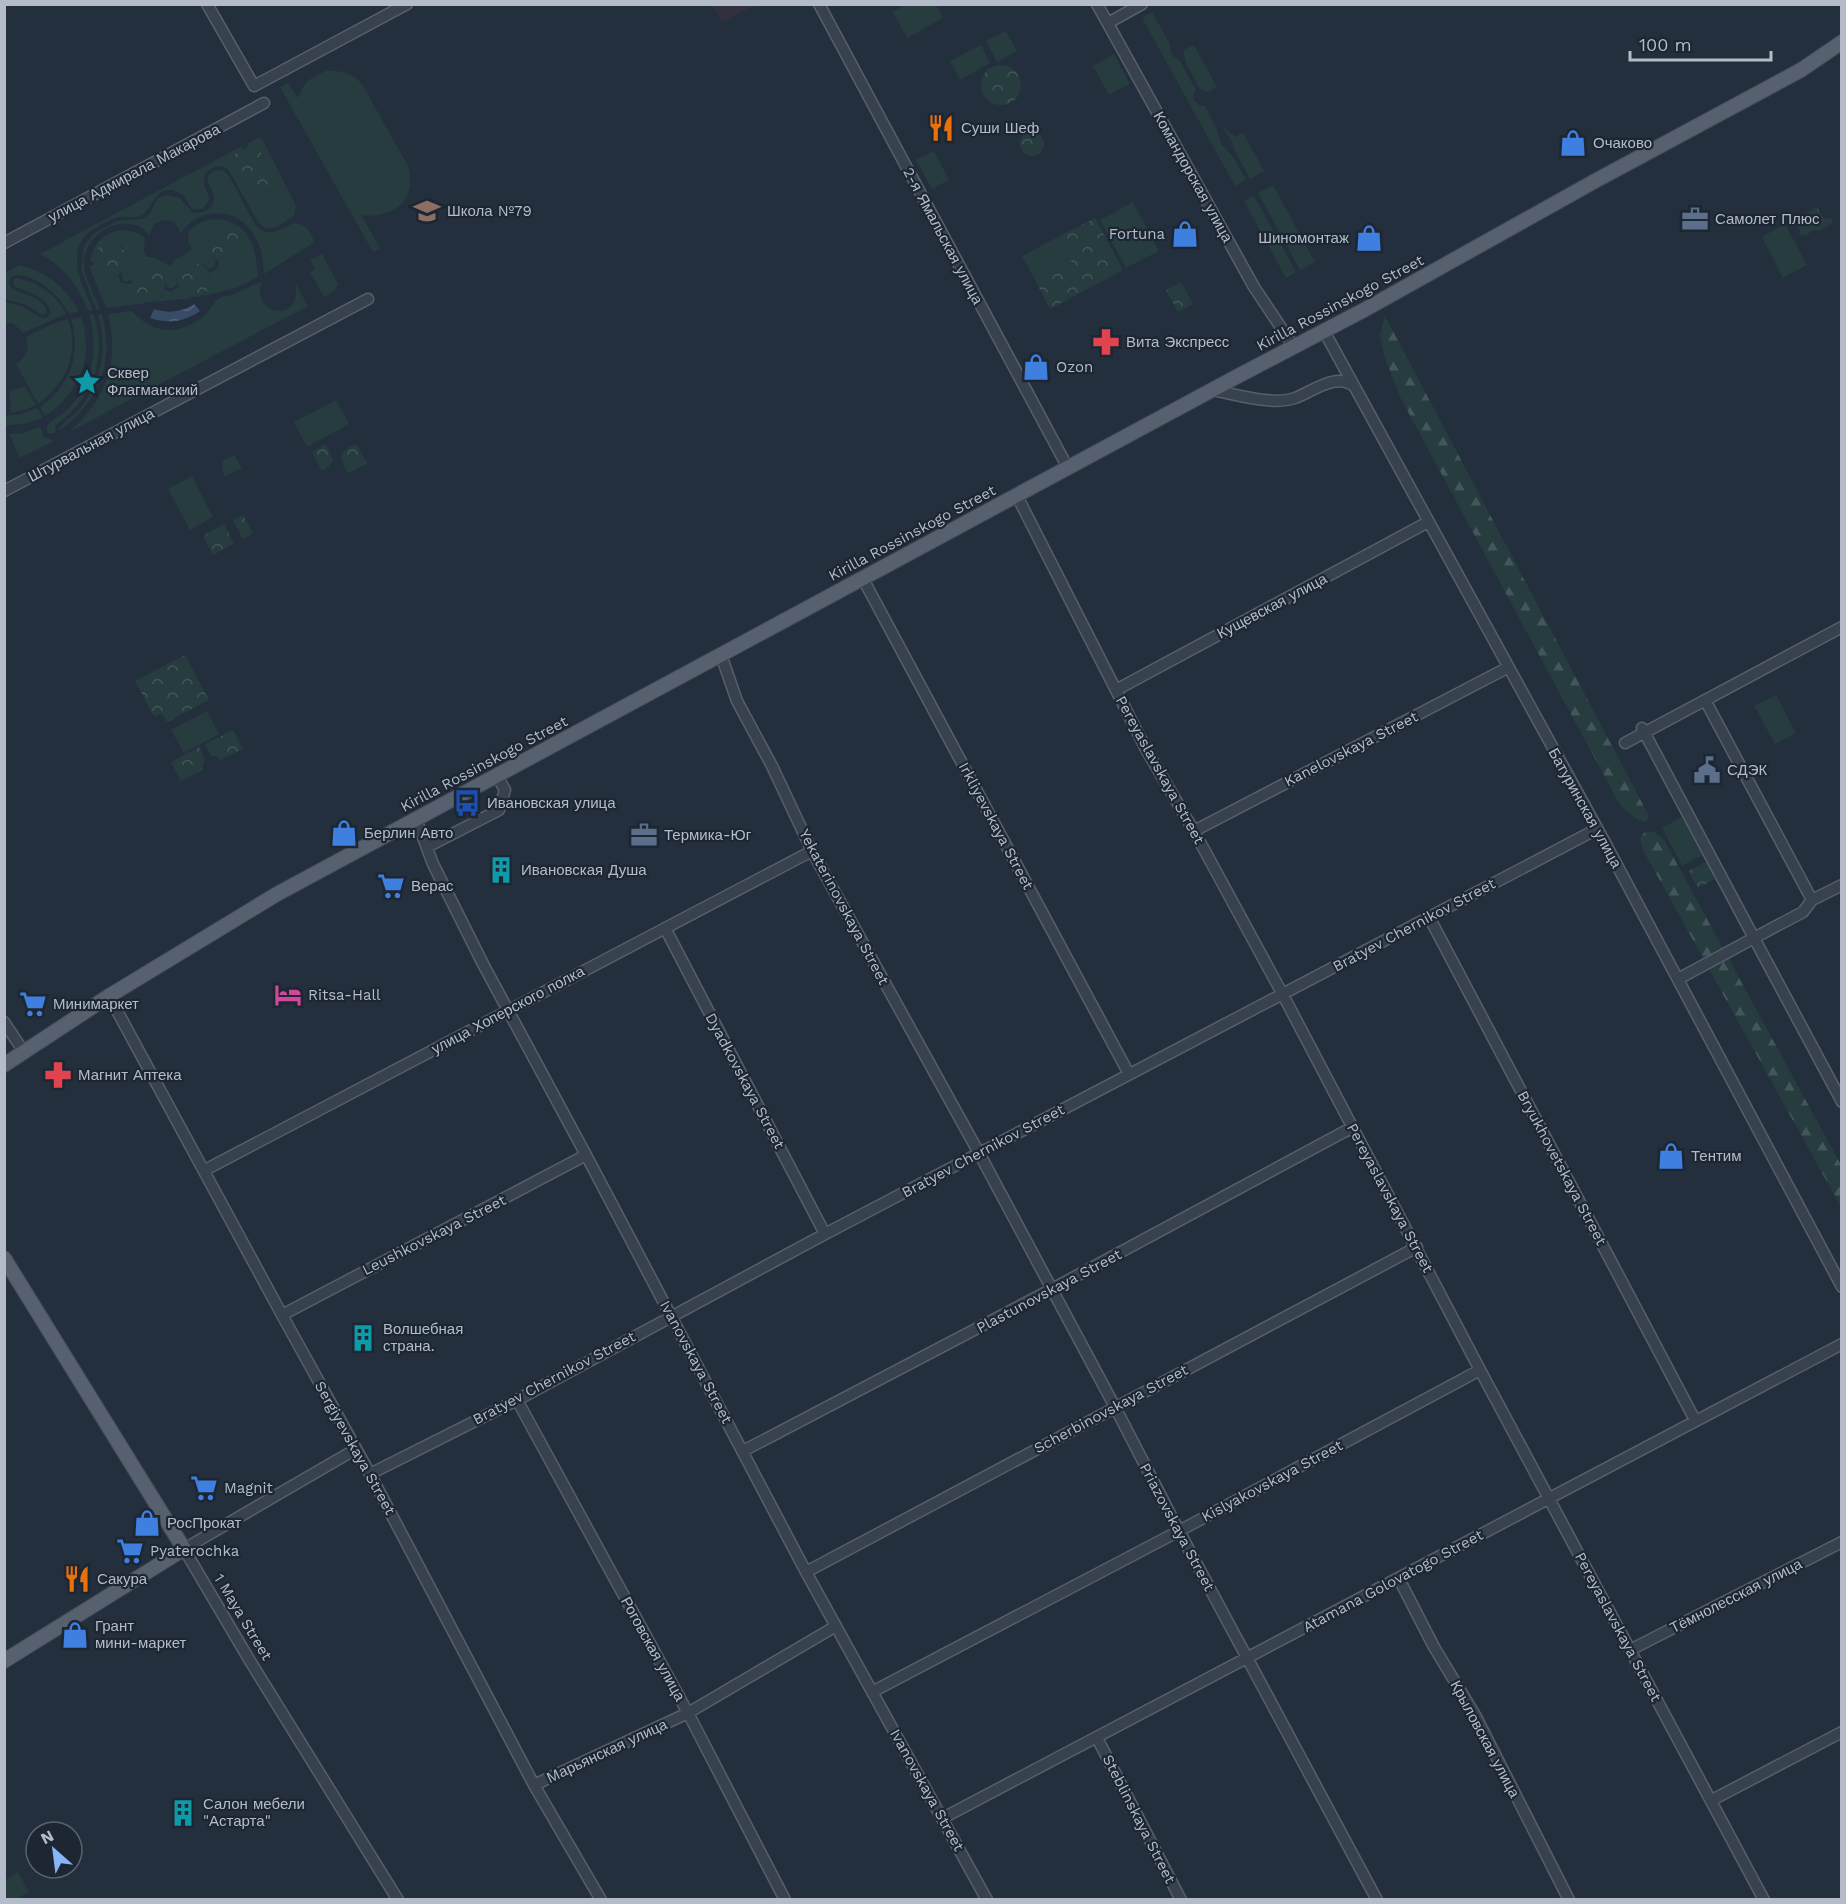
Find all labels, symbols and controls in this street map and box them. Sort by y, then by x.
scale bar [1630,24,1771,62]
text: 100 m [1639,34,1692,55]
street label: Командорская улица [1150,108,1237,246]
restaurant icon: Суши Шеф [926,113,956,143]
place label: Суши Шеф [961,119,1039,137]
street label: улица Адмирала Макарова [45,120,223,226]
shop icon: Очаково [1558,128,1588,158]
place label: Очаково [1593,134,1652,152]
street label: 2-я Ямальская улица [899,164,987,308]
school or university icon: Школа №79 [412,196,442,226]
place label: Школа №79 [447,202,532,220]
office icon: Самолет Плюс [1680,204,1710,234]
place label: Самолет Плюс [1715,210,1820,228]
shop icon: Fortuna [1170,219,1200,249]
shop icon: Шиномонтаж [1354,223,1384,253]
place label: Fortuna [1109,225,1166,243]
place label: Шиномонтаж [1258,229,1349,247]
street label: Kirilla Rossinskogo Street [1253,251,1427,355]
pharmacy icon: Вита Экспресс [1091,327,1121,357]
place label: Вита Экспресс [1126,333,1230,351]
shop icon: Ozon [1021,352,1051,382]
place label: Ozon [1056,358,1093,376]
place label: Сквер Флагманский [107,364,198,399]
place icon: Сквер Флагманский [72,367,102,397]
street label: Штурвальная улица [25,404,158,486]
street label: Kirilla Rossinskogo Street [825,481,999,585]
street label: Кущевская улица [1214,569,1331,643]
street label: Pereyaslavskaya Street [1112,693,1209,848]
street label: Kanelovskaya Street [1281,707,1421,791]
street label: Kirilla Rossinskogo Street [397,712,571,816]
street label: Батуринская улица [1545,745,1626,872]
public building icon: СДЭК [1692,755,1722,785]
street label: Irkliyevskaya Street [955,759,1038,893]
place label: СДЭК [1727,761,1767,779]
bus stop icon: Ивановская улица [452,788,482,818]
place label: Ивановская улица [487,794,616,812]
shop icon: Берлин Авто [329,818,359,848]
office icon: Термика-Юг [629,820,659,850]
place label: Берлин Авто [364,824,453,842]
place label: Термика-Юг [664,826,752,844]
street label: Yekaterinovskaya Street [795,826,893,989]
building icon: Ивановская Душа [486,855,516,885]
place label: Ивановская Душа [521,861,647,879]
supermarket icon: Верас [376,871,406,901]
street label: Bratyev Chernikov Street [1330,874,1499,976]
place label: Верас [411,877,454,895]
street label: улица Хоперского полка [428,962,588,1058]
hotel icon: Ritsa-Hall [273,980,303,1010]
place label: Ritsa-Hall [308,986,381,1004]
supermarket icon: Минимаркет [18,989,48,1019]
place label: Минимаркет [53,995,139,1013]
street label: Dyadkovskaya Street [702,1010,789,1153]
pharmacy icon: Магнит Аптека [43,1060,73,1090]
place label: Магнит Аптека [78,1066,182,1084]
street label: Bryukhovetskaya Street [1514,1088,1611,1249]
street label: Bratyev Chernikov Street [899,1100,1068,1202]
street label: Pereyaslavskaya Street [1343,1120,1437,1276]
shop icon: Тентим [1656,1141,1686,1171]
place label: Тентим [1691,1147,1742,1165]
street label: Leushkovskaya Street [359,1191,510,1279]
street label: Plastunovskaya Street [973,1245,1125,1337]
street label: Ivanovskaya Street [656,1297,736,1427]
place label: Волшебная страна. [383,1320,463,1355]
building icon: Волшебная страна. [348,1323,378,1353]
street label: Bratyev Chernikov Street [470,1327,639,1429]
street label: Scherbinovskaya Street [1031,1360,1192,1457]
street label: Sergiyevskaya Street [311,1378,400,1519]
street label: Kislyakovskaya Street [1198,1436,1346,1526]
street label: Priazovskaya Street [1136,1460,1219,1595]
supermarket icon: Magnit [189,1473,219,1503]
place label: Magnit [224,1479,273,1497]
shop icon: РосПрокат [132,1508,162,1538]
place label: РосПрокат [167,1514,242,1532]
street label: Atamana Golovatogo Street [1300,1525,1487,1636]
supermarket icon: Pyaterochka [115,1536,145,1566]
place label: Pyaterochka [150,1542,240,1560]
street label: Pereyaslavskaya Street [1571,1549,1665,1705]
street label: Тёмнолесская улица [1667,1555,1806,1637]
restaurant icon: Сакура [62,1564,92,1594]
place label: Сакура [97,1570,148,1588]
street label: 1 Maya Street [210,1570,276,1664]
street label: Роговская улица [617,1594,689,1705]
place label: Грант мини-маркет [95,1617,187,1652]
shop icon: Грант мини-маркет [60,1620,90,1650]
street label: Крыловская улица [1447,1677,1524,1801]
street label: Марьянская улица [544,1715,671,1787]
street label: Ivanovskaya Street [886,1726,968,1855]
street label: Steblinskaya Street [1099,1752,1180,1887]
place label: Салон мебели "Астарта" [203,1795,305,1830]
building icon: Салон мебели "Астарта" [168,1798,198,1828]
north arrow [24,1820,84,1880]
text: N [37,1826,57,1848]

